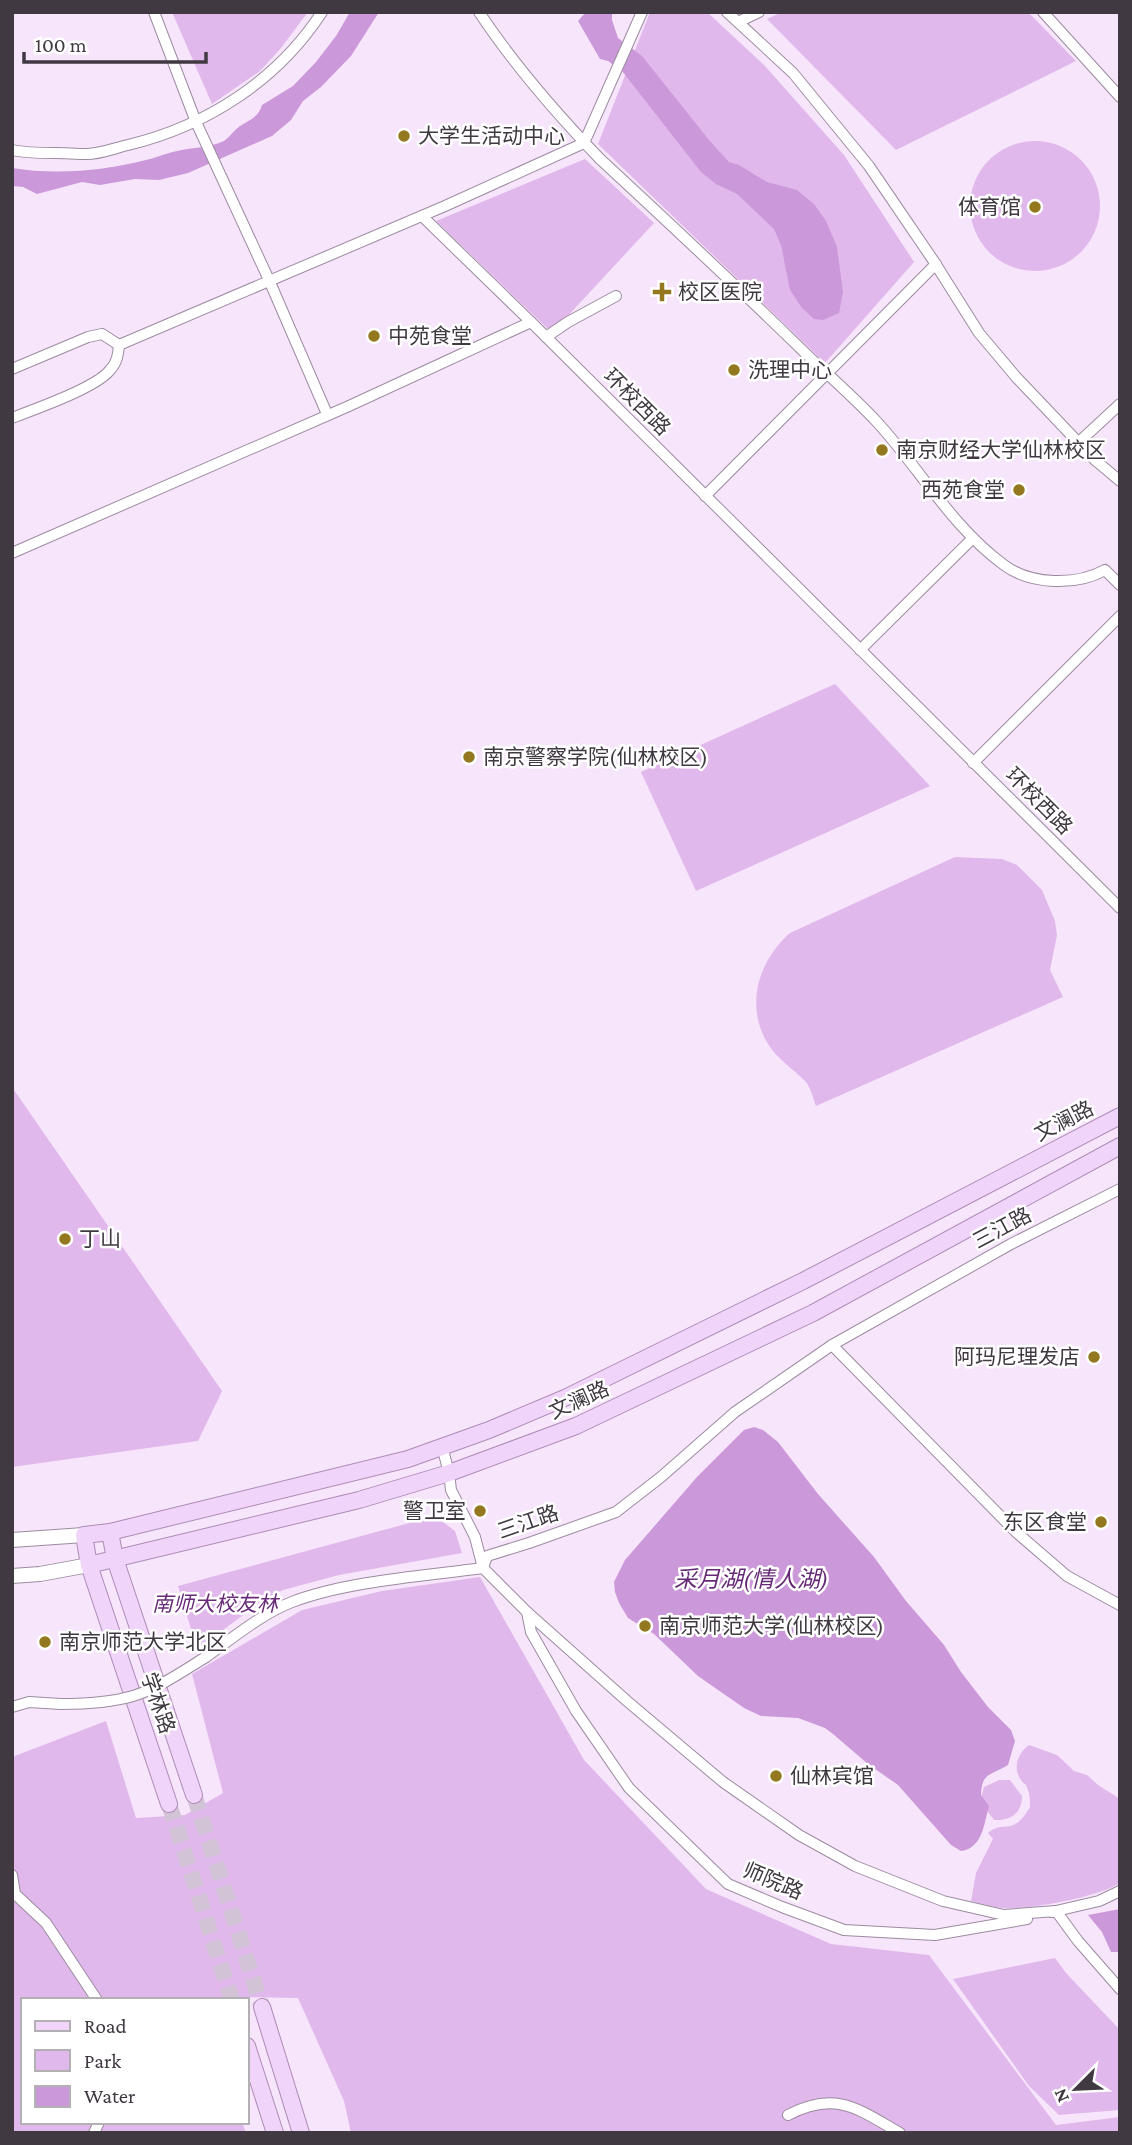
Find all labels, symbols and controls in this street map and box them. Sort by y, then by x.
scale bar [24,21,206,65]
text: 100 m [35,33,87,57]
place label: 大学生活动中心 [418,124,565,148]
marker: 大学生活动中心 [396,128,412,144]
place label: 体育馆 [958,195,1021,219]
marker: 体育馆 [1027,199,1043,215]
place label: 校区医院 [678,280,762,304]
marker: 校区医院 [652,282,672,302]
place label: 中苑食堂 [388,324,472,348]
marker: 中苑食堂 [366,328,382,344]
place label: 洗理中心 [748,358,832,382]
marker: 洗理中心 [726,362,742,378]
street label: 环校西路 [599,364,675,440]
place label: 南京财经大学仙林校区 [896,438,1106,462]
marker: 南京财经大学仙林校区 [874,442,890,458]
place label: 西苑食堂 [921,478,1005,502]
marker: 西苑食堂 [1011,482,1027,498]
place label: 南京警察学院(仙林校区) [483,745,708,769]
marker: 南京警察学院(仙林校区) [461,749,477,765]
street label: 环校西路 [1001,763,1077,839]
street label: 文澜路 [1030,1096,1098,1146]
street label: 三江路 [969,1203,1035,1253]
place label: 丁山 [79,1227,121,1251]
marker: 丁山 [57,1231,73,1247]
place label: 阿玛尼理发店 [954,1345,1080,1369]
marker: 阿玛尼理发店 [1086,1349,1102,1365]
street label: 文澜路 [545,1376,613,1424]
place label: 警卫室 [403,1499,466,1523]
street label: 三江路 [494,1500,562,1544]
marker: 警卫室 [472,1503,488,1519]
place label: 东区食堂 [1003,1510,1087,1534]
marker: 东区食堂 [1093,1514,1109,1530]
water label: 采月湖(情人湖) [674,1566,828,1593]
park label: 南师大校友林 [152,1592,281,1616]
place label: 南京师范大学(仙林校区) [659,1614,884,1638]
marker: 南京师范大学(仙林校区) [637,1618,653,1634]
place label: 南京师范大学北区 [59,1630,227,1654]
marker: 南京师范大学北区 [37,1634,53,1650]
street label: 学林路 [136,1669,180,1737]
place label: 仙林宾馆 [790,1764,874,1788]
marker: 仙林宾馆 [768,1768,784,1784]
street label: 师院路 [739,1858,807,1904]
legend [21,1998,248,2124]
text: Road [84,2014,127,2038]
text: Park [84,2049,121,2073]
north arrow [1041,2054,1111,2124]
text: Water [84,2084,136,2108]
text: N [1049,2085,1073,2106]

